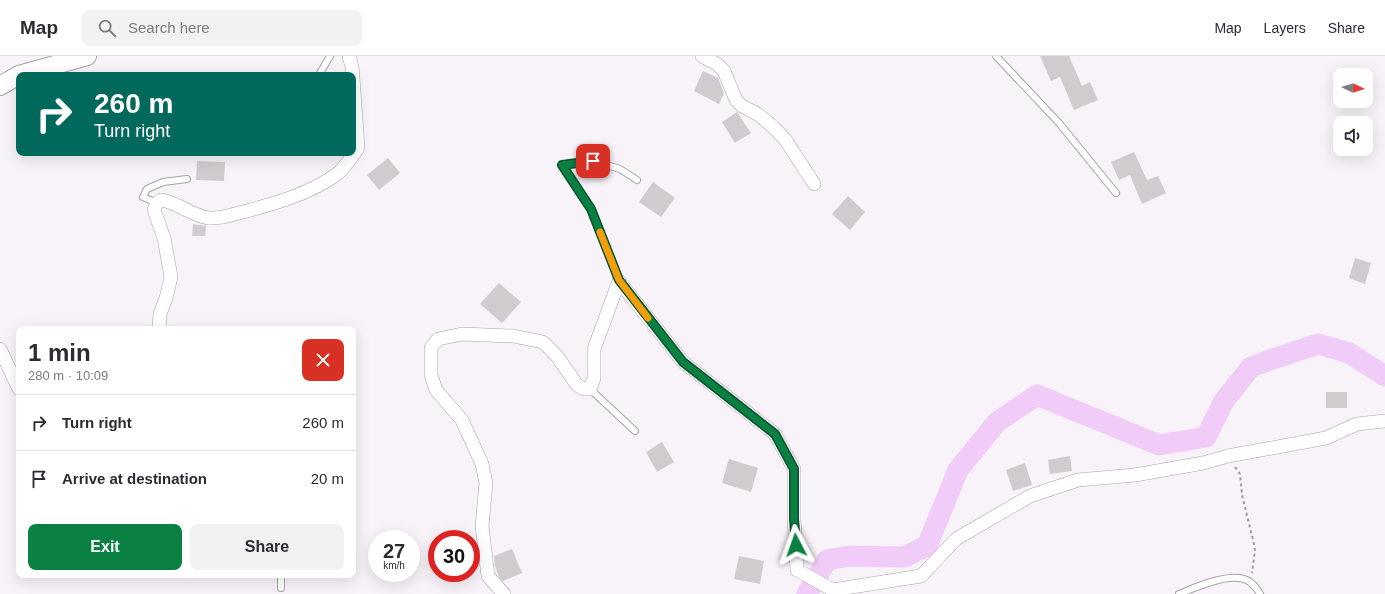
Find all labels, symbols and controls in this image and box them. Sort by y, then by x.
search box [82,10,362,46]
text: Map [20,17,58,38]
icon: search [96,17,118,39]
text: Search here [128,19,210,36]
text: Map [1214,20,1242,36]
text: Layers [1264,20,1306,36]
text: Share [1328,20,1365,36]
north arrow [1333,68,1373,108]
map controls [1333,68,1373,156]
icon: right [28,88,80,140]
text: 260 m [94,88,173,119]
button: sound [1333,116,1373,156]
text: Turn right [94,121,170,141]
pin [576,144,610,178]
icon: arrive [582,150,604,172]
text: 1 min [28,339,91,366]
button: close [302,339,344,381]
text: 280 m · 10:09 [28,368,108,383]
icon: right [28,412,50,434]
text: Turn right [62,414,132,431]
text: 260 m [302,414,344,431]
icon: arrive [28,468,50,490]
text: Arrive at destination [62,470,207,487]
text: 20 m [311,470,344,487]
button: Exit [28,524,182,570]
button: Share [190,524,344,570]
position arrow [775,524,817,566]
speed limit sign: 30 [428,530,480,582]
text: 27 [383,540,405,562]
text: km/h [383,560,405,571]

